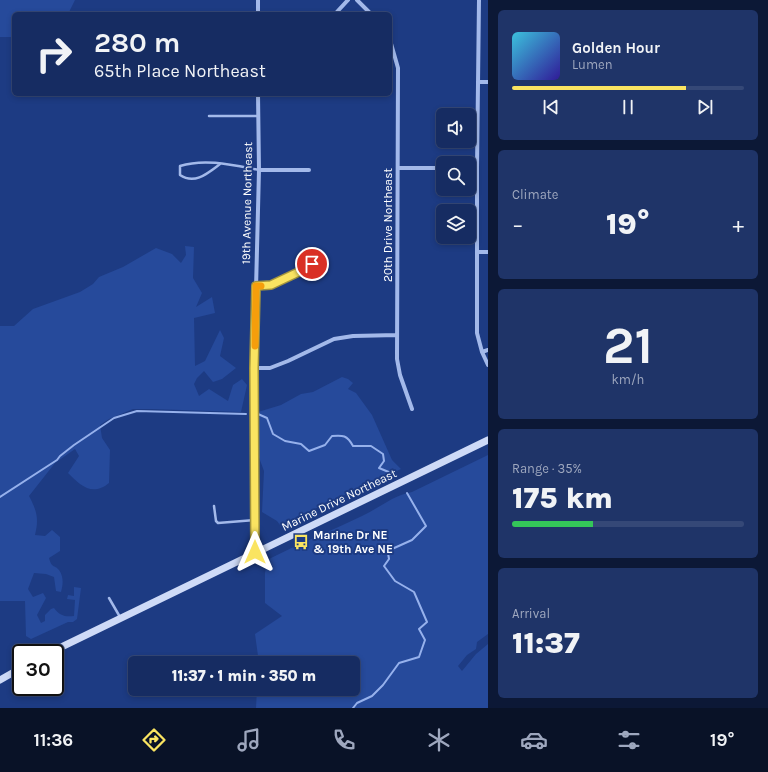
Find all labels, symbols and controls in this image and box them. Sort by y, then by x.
text: 280 m [94,26,180,59]
icon: right [28,28,80,80]
text: Golden Hour [572,39,660,57]
text: Lumen [572,57,613,72]
text: 65th Place Northeast [94,60,266,82]
icon: previous [540,96,562,118]
icon: pause [617,96,639,118]
icon: next [694,96,716,118]
map controls [436,108,476,244]
button: sound [436,108,476,148]
street label: 19th Avenue Northeast [239,141,255,264]
button: search [436,156,476,196]
street label: 20th Drive Northeast [381,168,395,282]
text: Climate [512,187,558,202]
button: layers [436,204,476,244]
text: 19° [606,206,650,242]
text: − [512,212,524,238]
text: + [732,212,744,238]
pin [295,247,329,281]
icon: arrive [301,253,323,275]
text: 21 [603,315,653,376]
text: km/h [612,372,644,387]
text: Range · 35% [512,461,582,476]
street label: Marine Drive Northeast [279,466,399,534]
text: 175 km [512,480,613,516]
place label: Marine Dr NE & 19th Ave NE [313,528,393,556]
position arrow [234,531,276,573]
bus stop icon: Marine Dr NE & 19th Ave NE [292,533,310,551]
text: Arrival [512,606,550,621]
text: 11:37 [512,625,580,661]
speed limit sign: 30 [12,644,64,696]
text: 11:37 · 1 min · 350 m [172,667,316,685]
icon: directions [140,726,168,754]
icon: music [235,726,263,754]
icon: phone [330,726,358,754]
icon: climate [425,726,453,754]
icon: car [520,726,548,754]
icon: filters [615,726,643,754]
text: 11:36 [33,729,73,751]
text: 19° [710,729,734,751]

